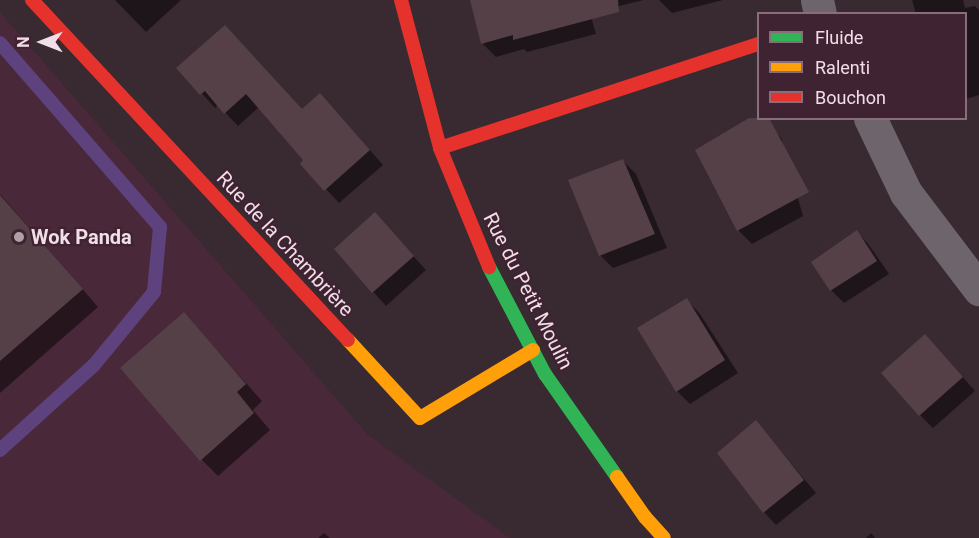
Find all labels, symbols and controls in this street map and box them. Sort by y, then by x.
north arrow [12,12,72,72]
legend [757,12,967,120]
text: Fluide [815,27,863,48]
text: N [14,36,33,48]
text: Ralenti [815,57,870,78]
text: Bouchon [815,87,886,108]
street label: Rue de la Chambrière [212,166,358,322]
street label: Rue du Petit Moulin [478,209,578,373]
place label: Wok Panda [31,225,132,249]
marker: Wok Panda [12,230,26,244]

